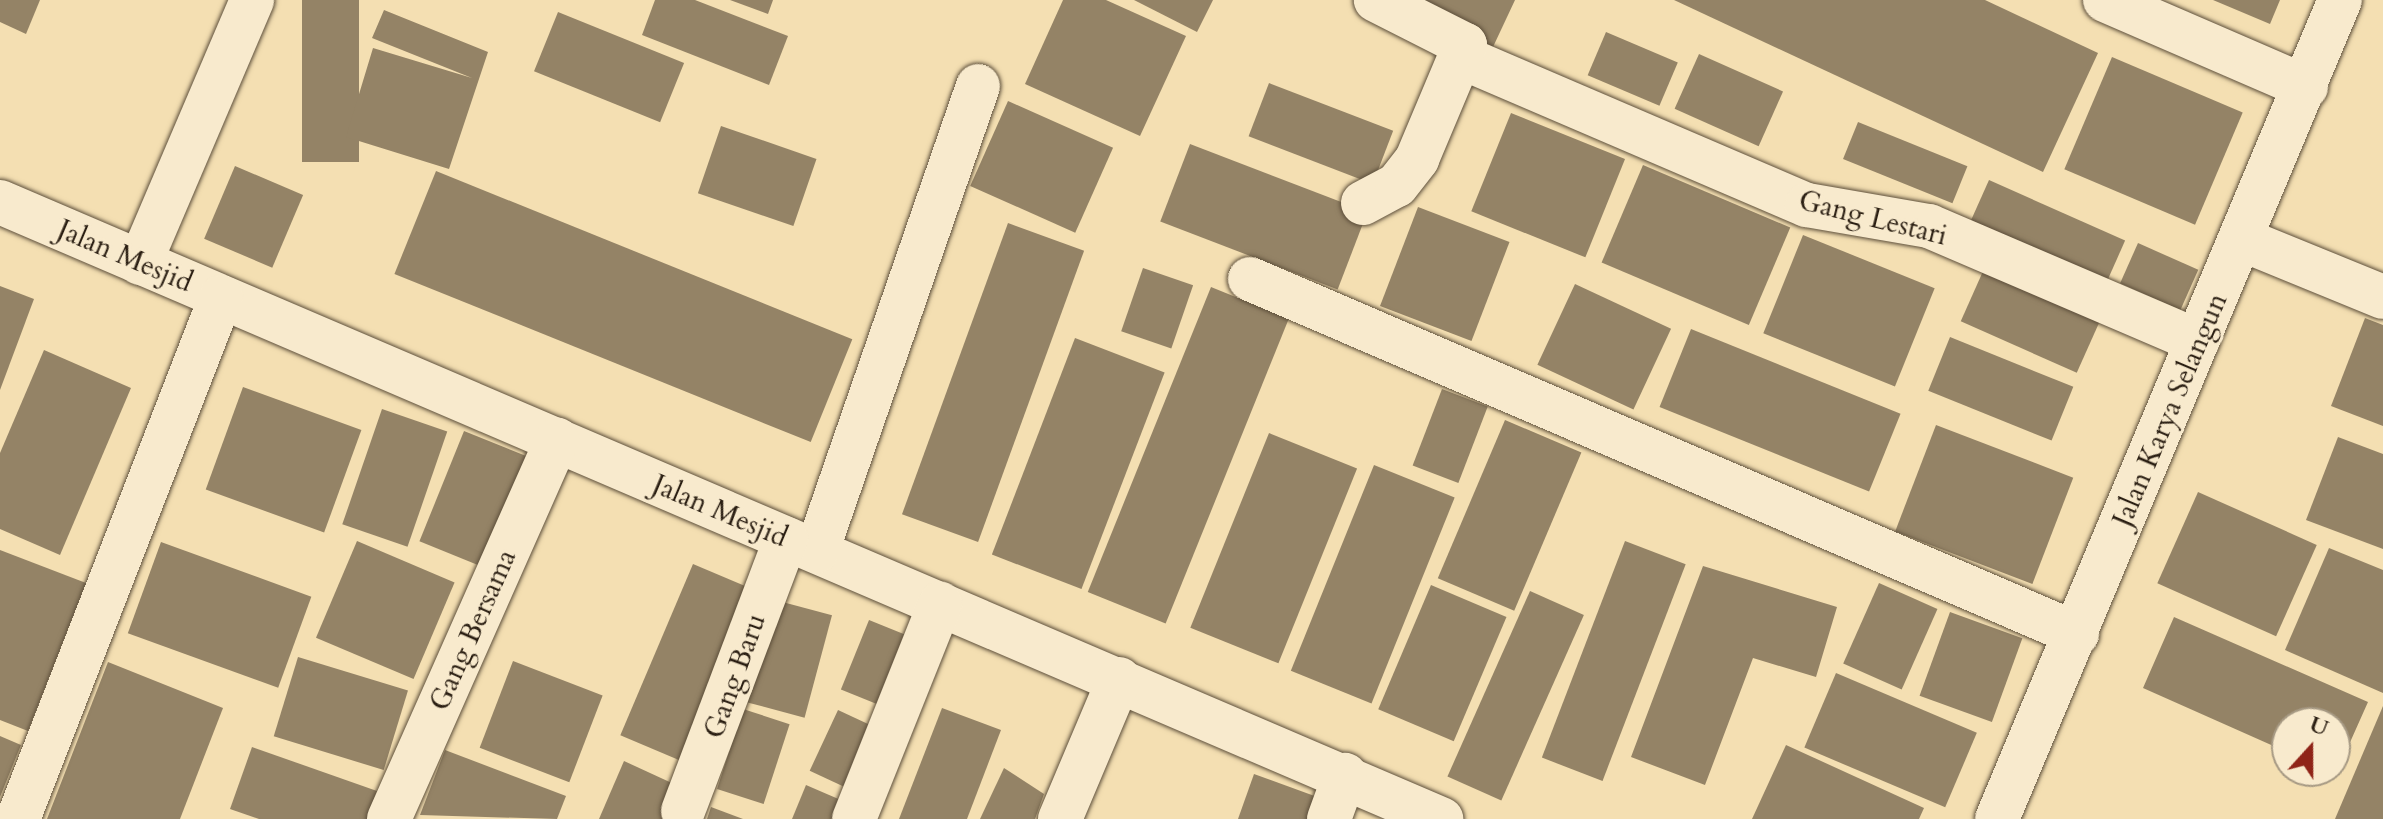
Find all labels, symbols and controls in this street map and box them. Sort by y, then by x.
street label: Gang Lestari [1795,183,1951,253]
street label: Jalan Mesjid [52,213,198,299]
street label: Jalan Karya Selangun [2106,288,2234,532]
street label: Jalan Mesjid [647,468,793,554]
street label: Gang Bersama [423,544,523,716]
street label: Gang Baru [697,609,773,743]
north arrow [2271,707,2351,787]
text: U [2305,709,2333,744]

